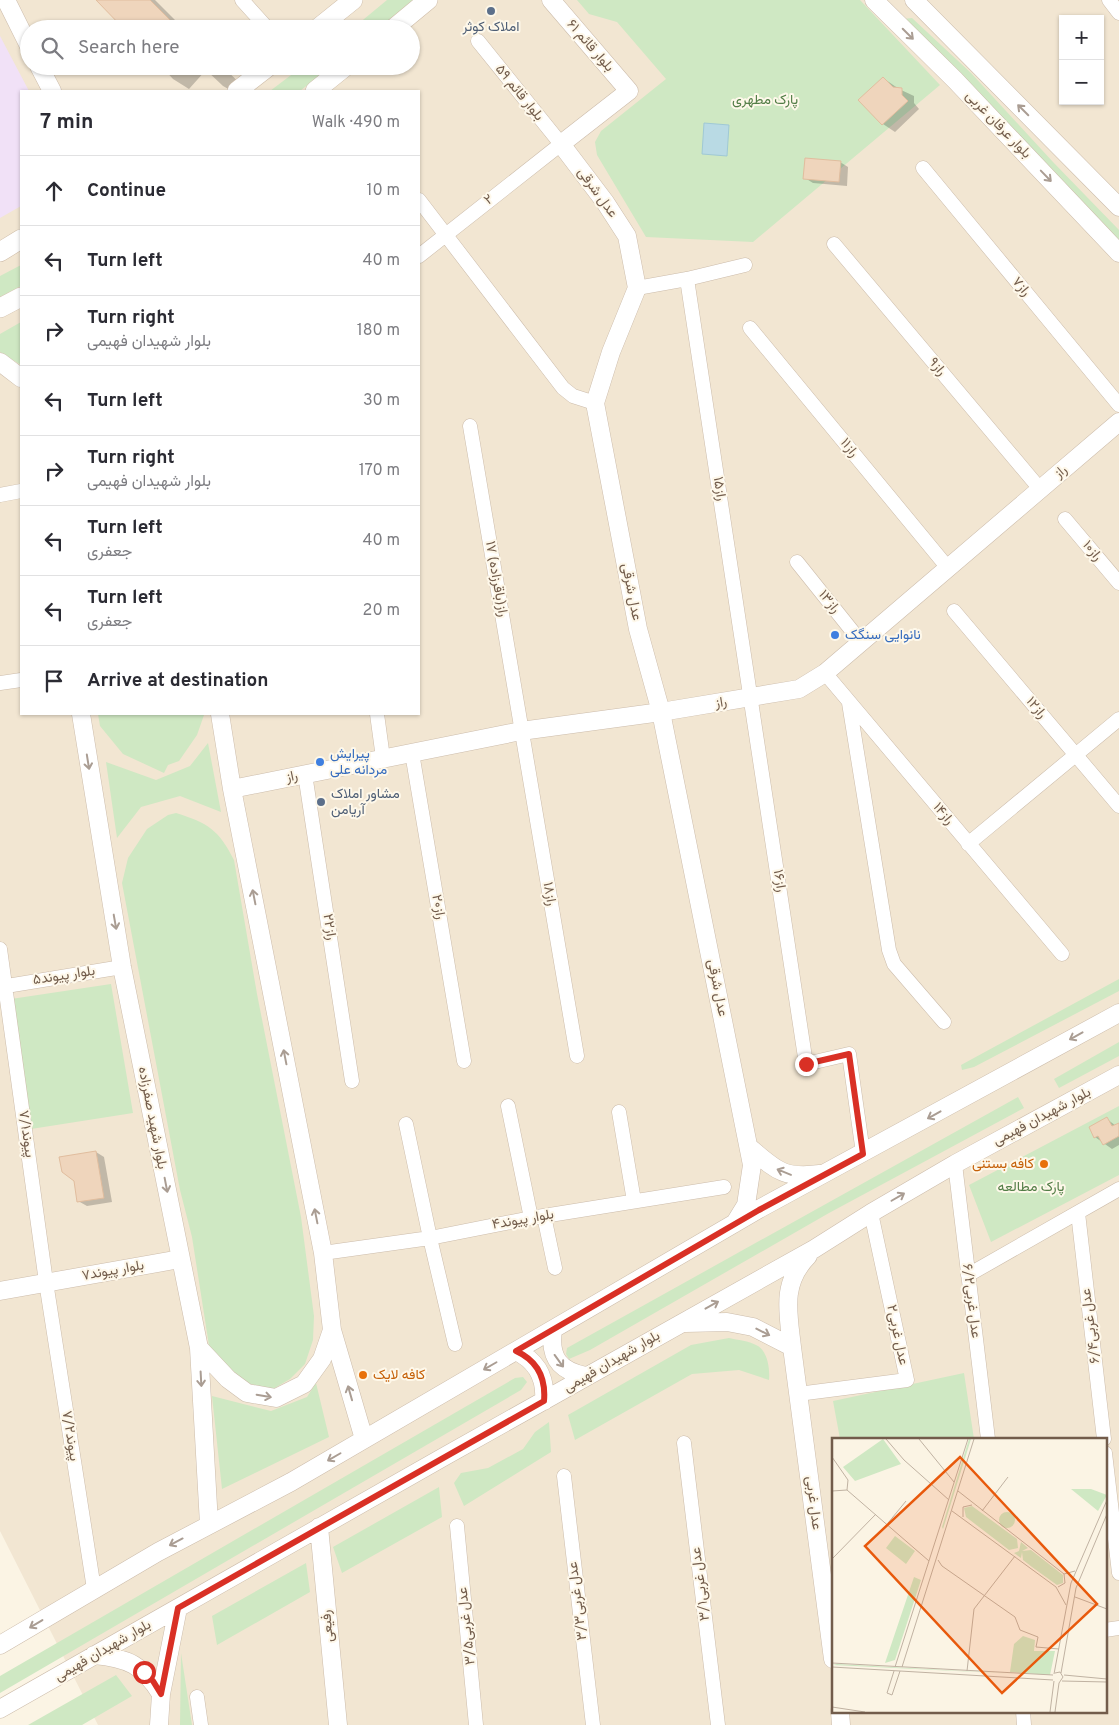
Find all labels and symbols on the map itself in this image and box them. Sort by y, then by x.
marker: املاک کوثر [485,5,497,17]
street label: بلوار قائم ۶۱ [563,16,617,76]
place label: املاک کوثر [462,19,519,36]
one-way arrow [902,28,915,40]
street label: بلوار قائم ۵۹ [491,61,547,125]
street label: بلوار عرفان غربی [961,88,1035,162]
park label: پارک مطهری [732,92,798,109]
one-way arrow [1017,104,1029,116]
street label: عدل شرقی [573,165,621,221]
one-way arrow [1040,170,1052,182]
street label: ۲ [481,191,497,209]
street label: راز۷ [1008,274,1034,300]
street label: راز۹ [925,354,950,380]
street label: راز۱۱ [836,435,862,461]
street label: راز [1050,462,1071,483]
street label: راز۱۵ [709,476,729,502]
street label: راز۱۰ [1078,537,1106,565]
street label: ۱۷ راز(باقرزاده) [481,540,511,618]
street label: عدل شرقی [617,562,645,622]
street label: راز۱۳ [814,587,844,617]
place label: نانوایی سنگک [845,627,921,644]
marker: نانوایی سنگک [829,629,841,641]
street label: راز [713,694,728,712]
street label: راز۱۲ [1022,694,1050,723]
place label: پیرایش مردانه علی [330,746,387,779]
one-way arrow [84,754,94,770]
marker: پیرایش مردانه علی [314,756,326,768]
street label: راز [283,767,300,787]
place label: مشاور املاک آریامن [331,786,400,819]
marker: مشاور املاک آریامن [315,796,327,808]
street label: راز۱۴ [929,799,957,829]
street label: راز۱۶ [769,868,789,894]
street label: راز۱۸ [539,881,560,908]
one-way arrow [249,890,258,906]
street label: راز۲۰ [427,893,449,921]
street label: راز۲۲ [319,913,340,942]
one-way arrow [110,914,120,930]
street label: عدل شرقی [703,958,731,1018]
street label: بلوار پیوند۵ [32,963,96,989]
one-way arrow [1070,1032,1084,1042]
one-way arrow [280,1049,290,1065]
route end [795,1053,818,1076]
street label: بلوار شهید صفرزاده [134,1065,170,1171]
street label: بلوار شهیدان فهیمی [990,1084,1094,1150]
street label: پیوند۷/۱ [14,1109,38,1159]
one-way arrow [927,1110,942,1120]
place label: کافه بستنی [972,1156,1034,1173]
marker: کافه بستنی [1038,1158,1050,1170]
one-way arrow [776,1167,791,1176]
one-way arrow [161,1176,171,1192]
park label: پارک مطالعه [998,1179,1064,1196]
one-way arrow [890,1192,904,1202]
street label: بلوار پیوند۴ [491,1206,555,1234]
one-way arrow [311,1209,321,1225]
street label: بلوار پیوند۷ [81,1257,145,1285]
street label: ۶/۲عدل غربی [958,1263,984,1339]
street label: ۶/۴عدل غربی [1078,1287,1104,1365]
one-way arrow [705,1300,719,1310]
street label: عدل غربی۲ [882,1303,912,1367]
street label: بلوار شهیدان فهیمی [561,1328,663,1396]
one-way arrow [755,1328,770,1337]
one-way arrow [554,1354,564,1368]
one-way arrow [484,1362,498,1372]
place label: کافه لایک [373,1367,425,1384]
marker: کافه لایک [357,1369,369,1381]
one-way arrow [196,1371,205,1387]
one-way arrow [345,1385,355,1401]
one-way arrow [256,1392,272,1402]
street label: پیوند۷/۲ [58,1410,82,1463]
inset map [832,1438,1106,1712]
one-way arrow [328,1452,342,1462]
street label: عدل غربی [801,1475,825,1531]
one-way arrow [169,1538,184,1547]
street label: عدل غربی۳/۱ [688,1546,714,1622]
street label: عدل غربی۳/۳ [565,1561,591,1641]
street label: عدل غربی۳/۵ [454,1586,480,1666]
street label: رفیعی [318,1609,338,1643]
street label: بلوار شهیدان فهیمی [52,1617,154,1685]
one-way arrow [29,1620,43,1630]
route start [133,1661,156,1684]

